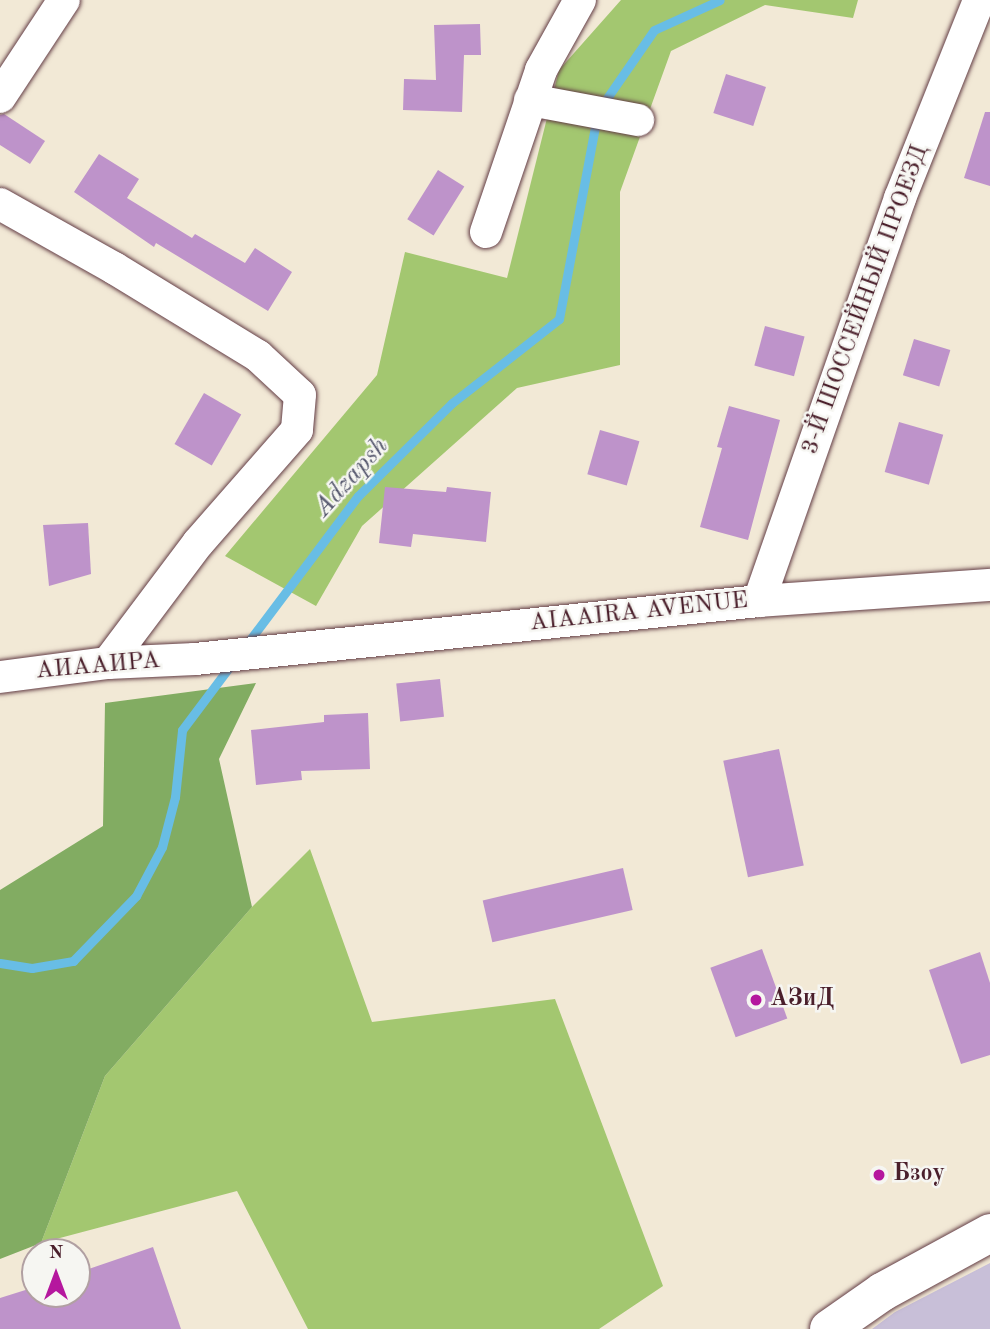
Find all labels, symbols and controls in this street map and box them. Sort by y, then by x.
street label: 3-Й ШОССЕЙНЫЙ ПРОЕЗД [797,141,935,459]
water label: Adzapsh [308,432,396,524]
street label: AIAAIRA AVENUE [528,587,750,639]
street label: АИААИРА [35,647,161,687]
place label: АЗиД [770,986,834,1014]
marker: АЗиД [748,992,764,1008]
place label: Бзоу [893,1161,945,1189]
marker: Бзоу [871,1167,887,1183]
north arrow [21,1238,91,1308]
text: N [49,1244,63,1263]

